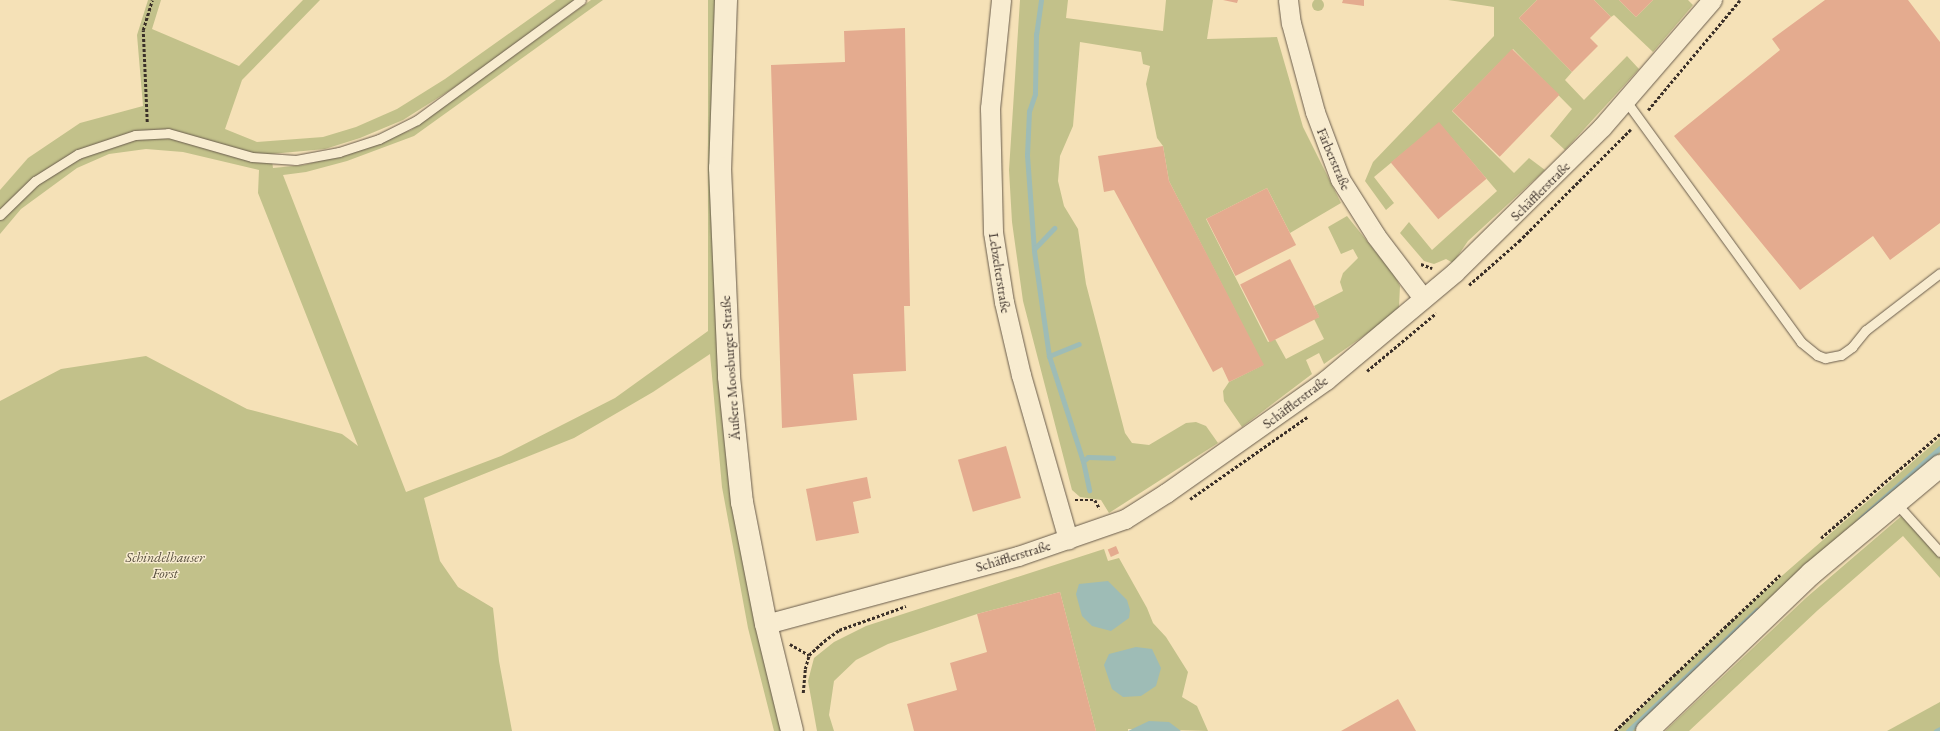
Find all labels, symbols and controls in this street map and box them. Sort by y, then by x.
street label: Färberstraße [1313,125,1355,193]
street label: Schäfflerstraße [1507,158,1573,224]
street label: Lebzelterstraße [985,232,1015,314]
street label: Äußere Moosburger Straße [717,295,743,441]
street label: Schäfflerstraße [1259,372,1331,432]
street label: Schäfflerstraße [973,537,1053,575]
park label: Schindelhauser Forst [126,549,204,582]

